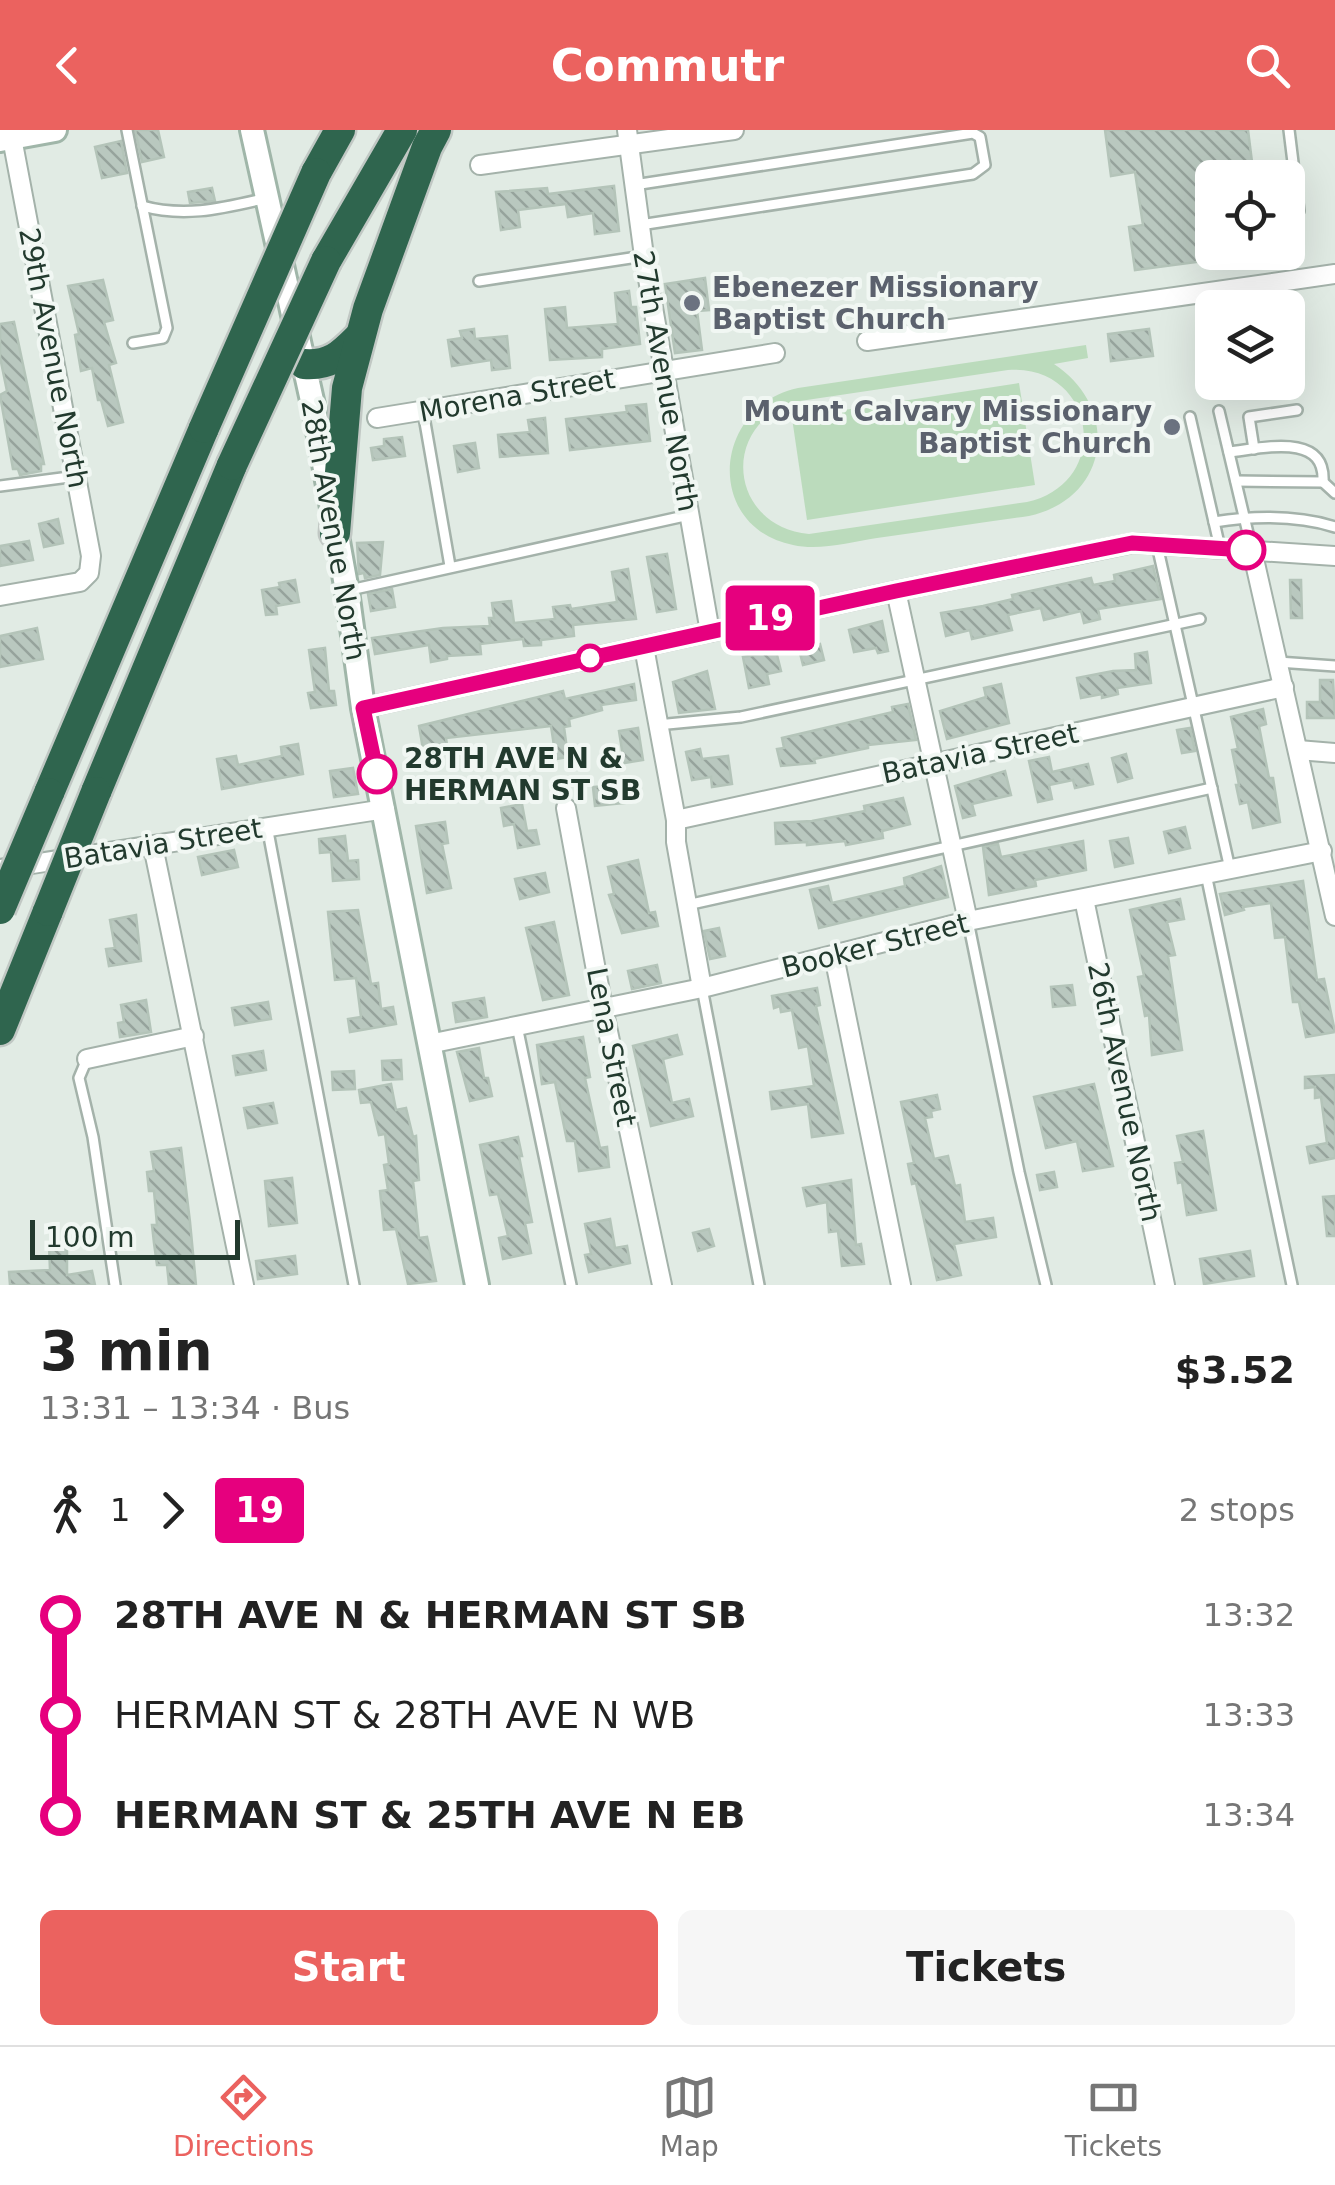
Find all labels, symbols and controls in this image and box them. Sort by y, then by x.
icon: back [40,38,95,93]
icon: search [1240,38,1295,93]
text: Commutr [551,39,784,92]
map controls [1195,160,1305,400]
button: locate [1195,160,1305,270]
street label: 29th Avenue North [12,225,95,491]
street label: 27th Avenue North [626,248,705,514]
place label: Ebenezer Missionary Baptist Church [712,271,1038,336]
button: layers [1195,290,1305,400]
marker: Ebenezer Missionary Baptist Church [681,292,703,314]
street label: Morena Street [417,362,618,429]
place label: Mount Calvary Missionary Baptist Church [743,395,1152,460]
street label: 28th Avenue North [294,397,373,663]
marker: Mount Calvary Missionary Baptist Church [1161,416,1183,438]
unlabelled marker [1227,531,1265,569]
line badge: 19 [725,586,815,650]
text: 19 [746,598,794,638]
unlabelled marker [577,645,603,671]
street label: Batavia Street [879,717,1081,790]
place label: 28TH AVE N & HERMAN ST SB [404,742,641,807]
marker: 28TH AVE N & HERMAN ST SB [358,755,396,793]
street label: Batavia Street [62,812,264,875]
street label: Booker Street [778,906,972,985]
street label: 26th Avenue North [1081,959,1168,1225]
street label: Lena Street [580,965,643,1129]
scale bar [30,1215,240,1260]
text: 100 m [45,1221,135,1254]
text: 3 min [40,1319,213,1383]
text: $3.52 [1175,1348,1295,1392]
text: 13:31 – 13:34 · Bus [40,1389,350,1427]
icon: walk [40,1483,95,1538]
icon: forward [145,1483,200,1538]
text: 19 [235,1490,284,1530]
text: 1 [110,1491,130,1529]
text: 2 stops [1179,1491,1295,1529]
text: 28TH AVE N & HERMAN ST SB [114,1593,747,1637]
text: 13:32 [1203,1596,1295,1634]
text: HERMAN ST & 28TH AVE N WB [114,1693,695,1737]
text: 13:33 [1203,1696,1295,1734]
text: HERMAN ST & 25TH AVE N EB [114,1793,745,1837]
text: 13:34 [1203,1796,1295,1834]
button: Start [40,1910,658,2025]
button: Tickets [678,1910,1295,2025]
tab: Directions [173,2070,314,2163]
tab: Map [660,2070,719,2163]
tab: Tickets [1065,2070,1162,2163]

